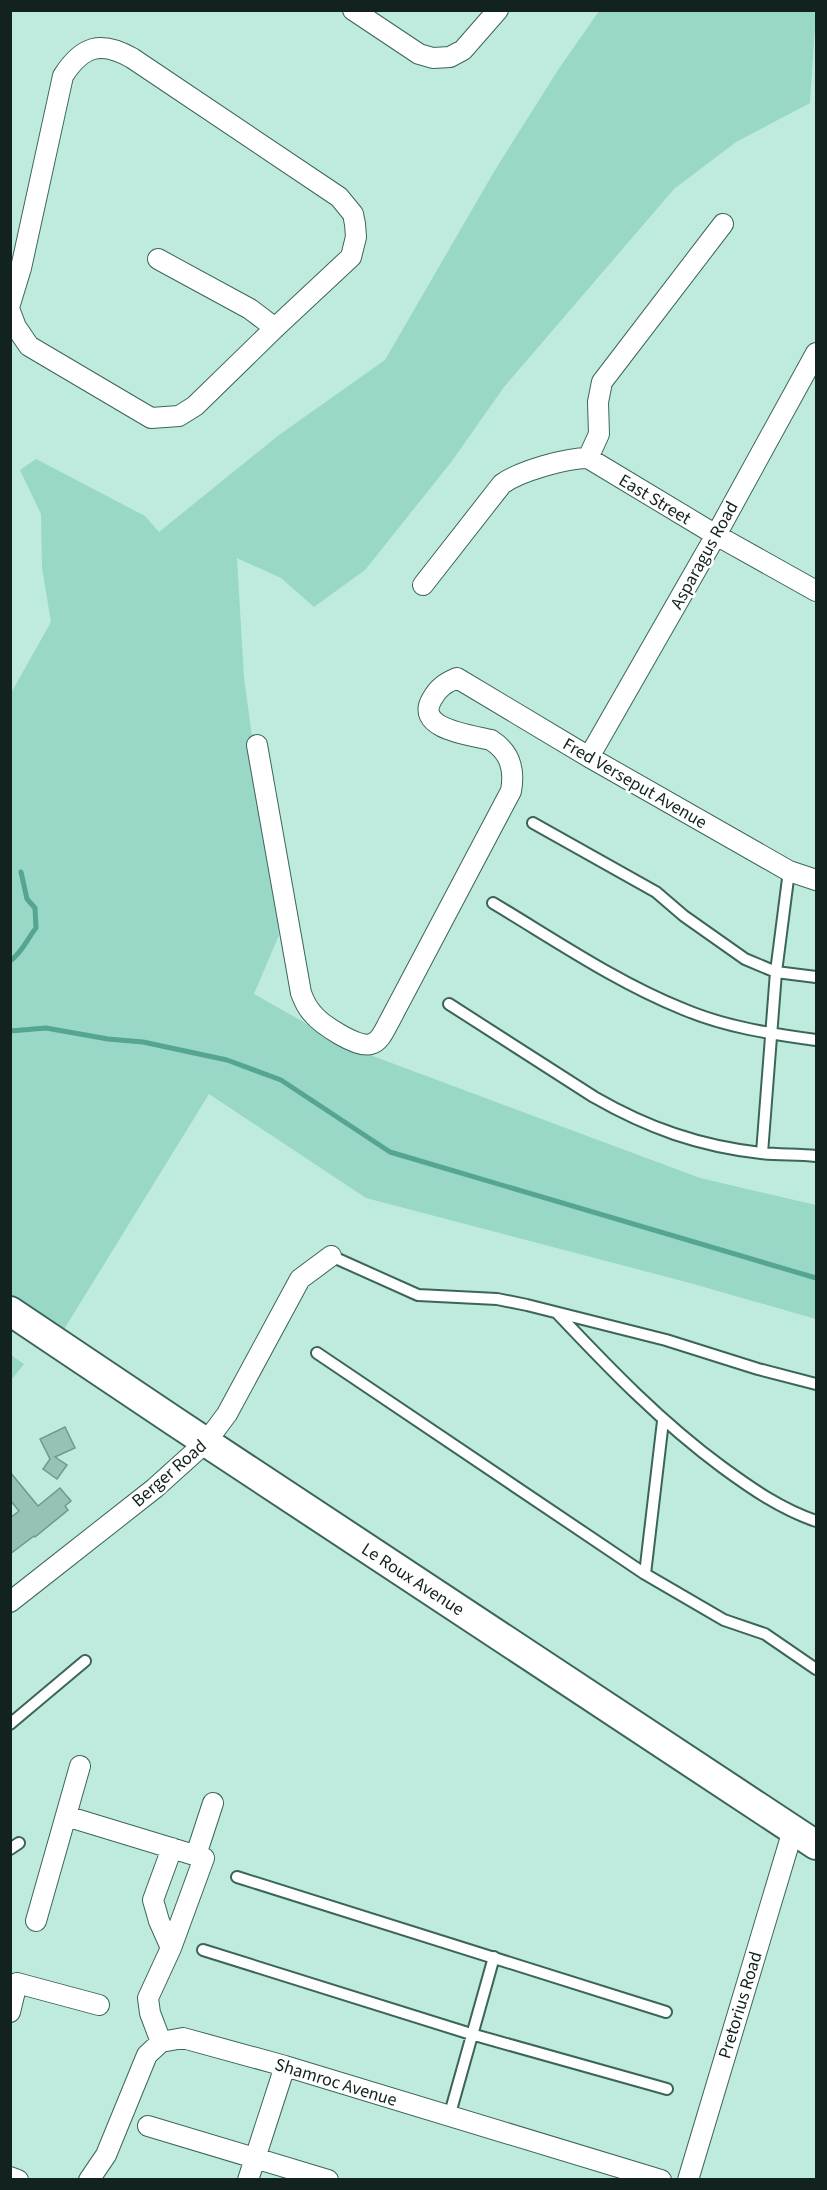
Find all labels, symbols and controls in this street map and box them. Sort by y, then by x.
street label: East Street [614,468,696,531]
street label: Asparagus Road [664,497,744,614]
street label: Fred Verseput Avenue [558,732,711,835]
street label: Berger Road [126,1434,212,1513]
street label: Le Roux Avenue [357,1537,469,1622]
street label: Pretorius Road [712,1948,769,2062]
street label: Shamroc Avenue [272,2052,400,2113]

